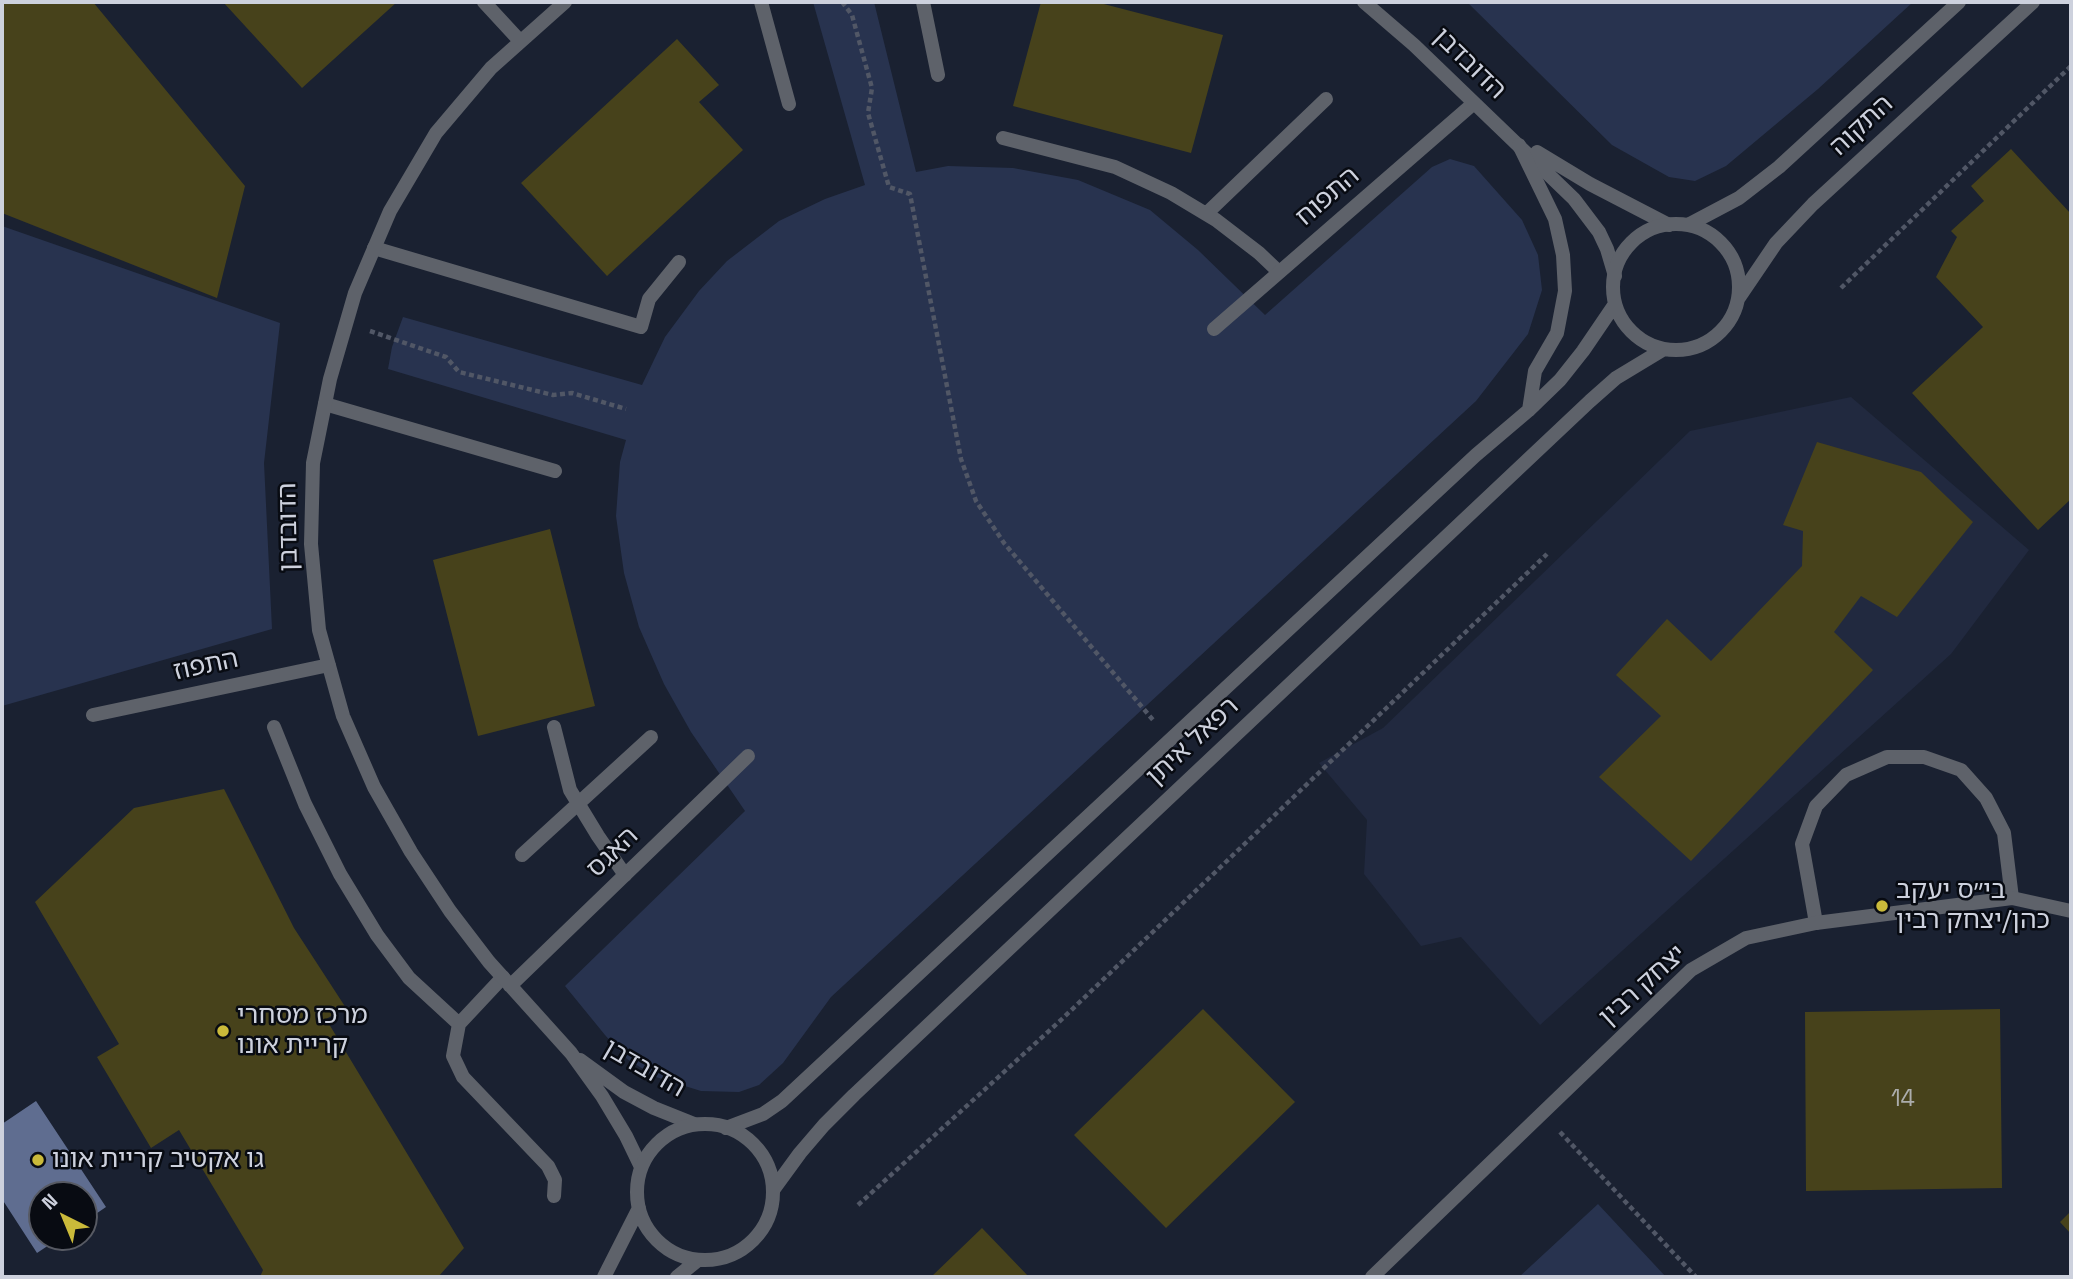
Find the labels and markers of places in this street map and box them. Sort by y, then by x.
place label: בי״ס יעקב כהן/יצחק רבין [1896,875,2050,936]
marker: בי״ס יעקב כהן/יצחק רבין [1874,898,1890,914]
place label: מרכז מסחרי קריית אונו [237,1000,368,1062]
marker: מרכז מסחרי קריית אונו [215,1023,231,1039]
place label: גו אקטיב קריית אונו [52,1144,264,1176]
marker: גו אקטיב קריית אונו [30,1152,46,1168]

